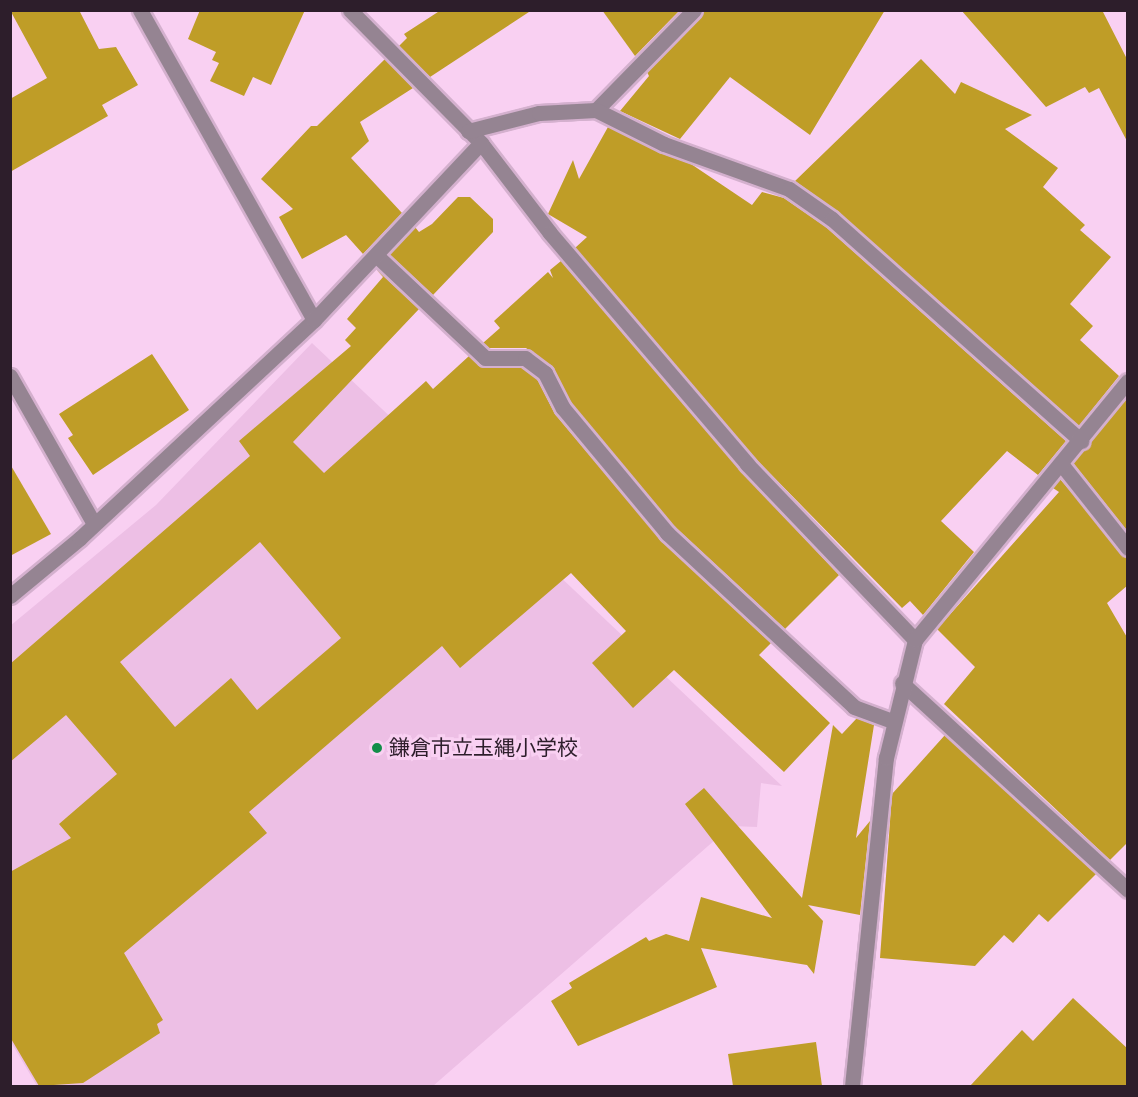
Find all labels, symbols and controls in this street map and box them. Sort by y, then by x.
place label: 鎌倉市立玉縄小学校 [389,735,578,761]
marker: 鎌倉市立玉縄小学校 [370,741,384,755]

